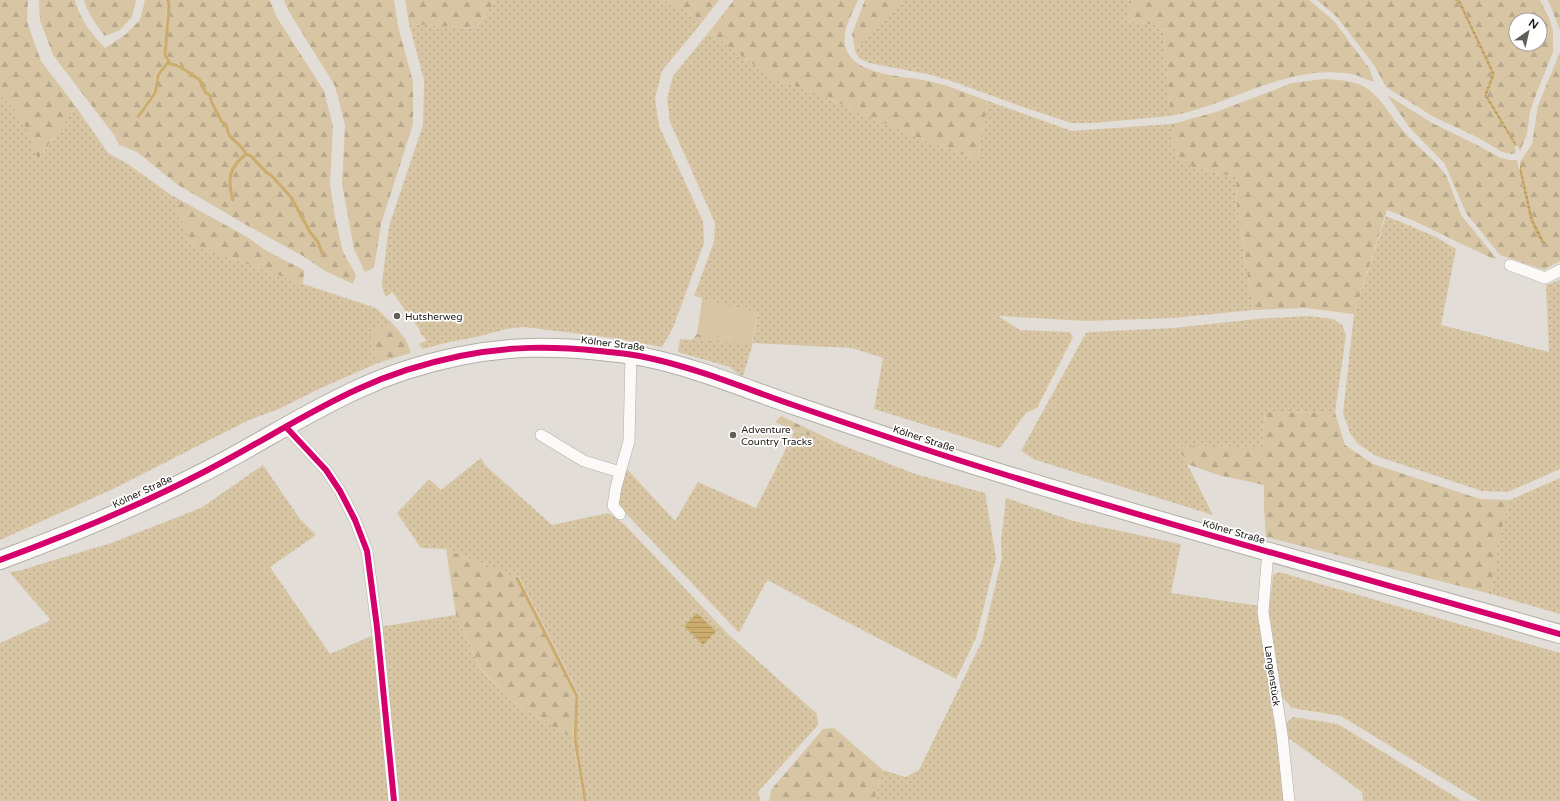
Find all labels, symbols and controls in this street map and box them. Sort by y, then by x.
north arrow [1508,12,1548,52]
text: N [1526,16,1541,32]
marker: Hutsherweg [392,311,402,321]
place label: Hutsherweg [405,311,463,323]
street label: Kölner Straße [580,334,646,354]
street label: Kölner Straße [891,423,956,455]
place label: Adventure Country Tracks [741,424,812,448]
marker: Adventure Country Tracks [728,430,738,440]
street label: Kölner Straße [111,473,174,511]
street label: Kölner Straße [1201,517,1267,547]
street label: Langenstück [1262,645,1282,708]

